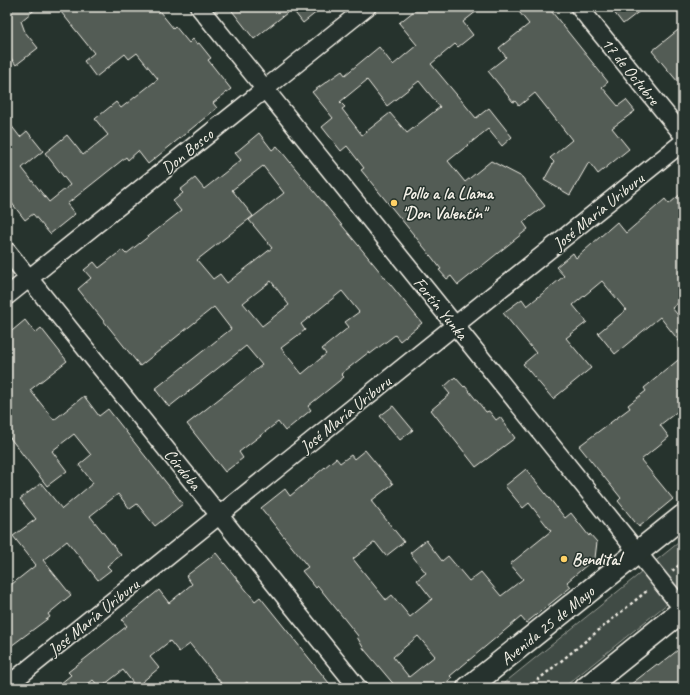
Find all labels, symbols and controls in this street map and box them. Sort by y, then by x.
street label: 17 de Octubre [597,33,665,111]
street label: Don Bosco [157,124,218,179]
street label: José María Uriburu [548,167,649,255]
place label: Pollo a la Llama "Don Valentín" [402,183,495,224]
marker: Pollo a la Llama "Don Valentín" [389,198,399,208]
street label: Fortín Yunka [409,273,473,345]
street label: José María Uriburu [295,370,396,458]
street label: Córdoba [160,444,206,495]
place label: Bendita! [572,549,624,570]
marker: Bendita! [559,554,569,564]
street label: José María Uriburu [43,573,144,661]
street label: Avenida 25 de Mayo [496,580,599,670]

